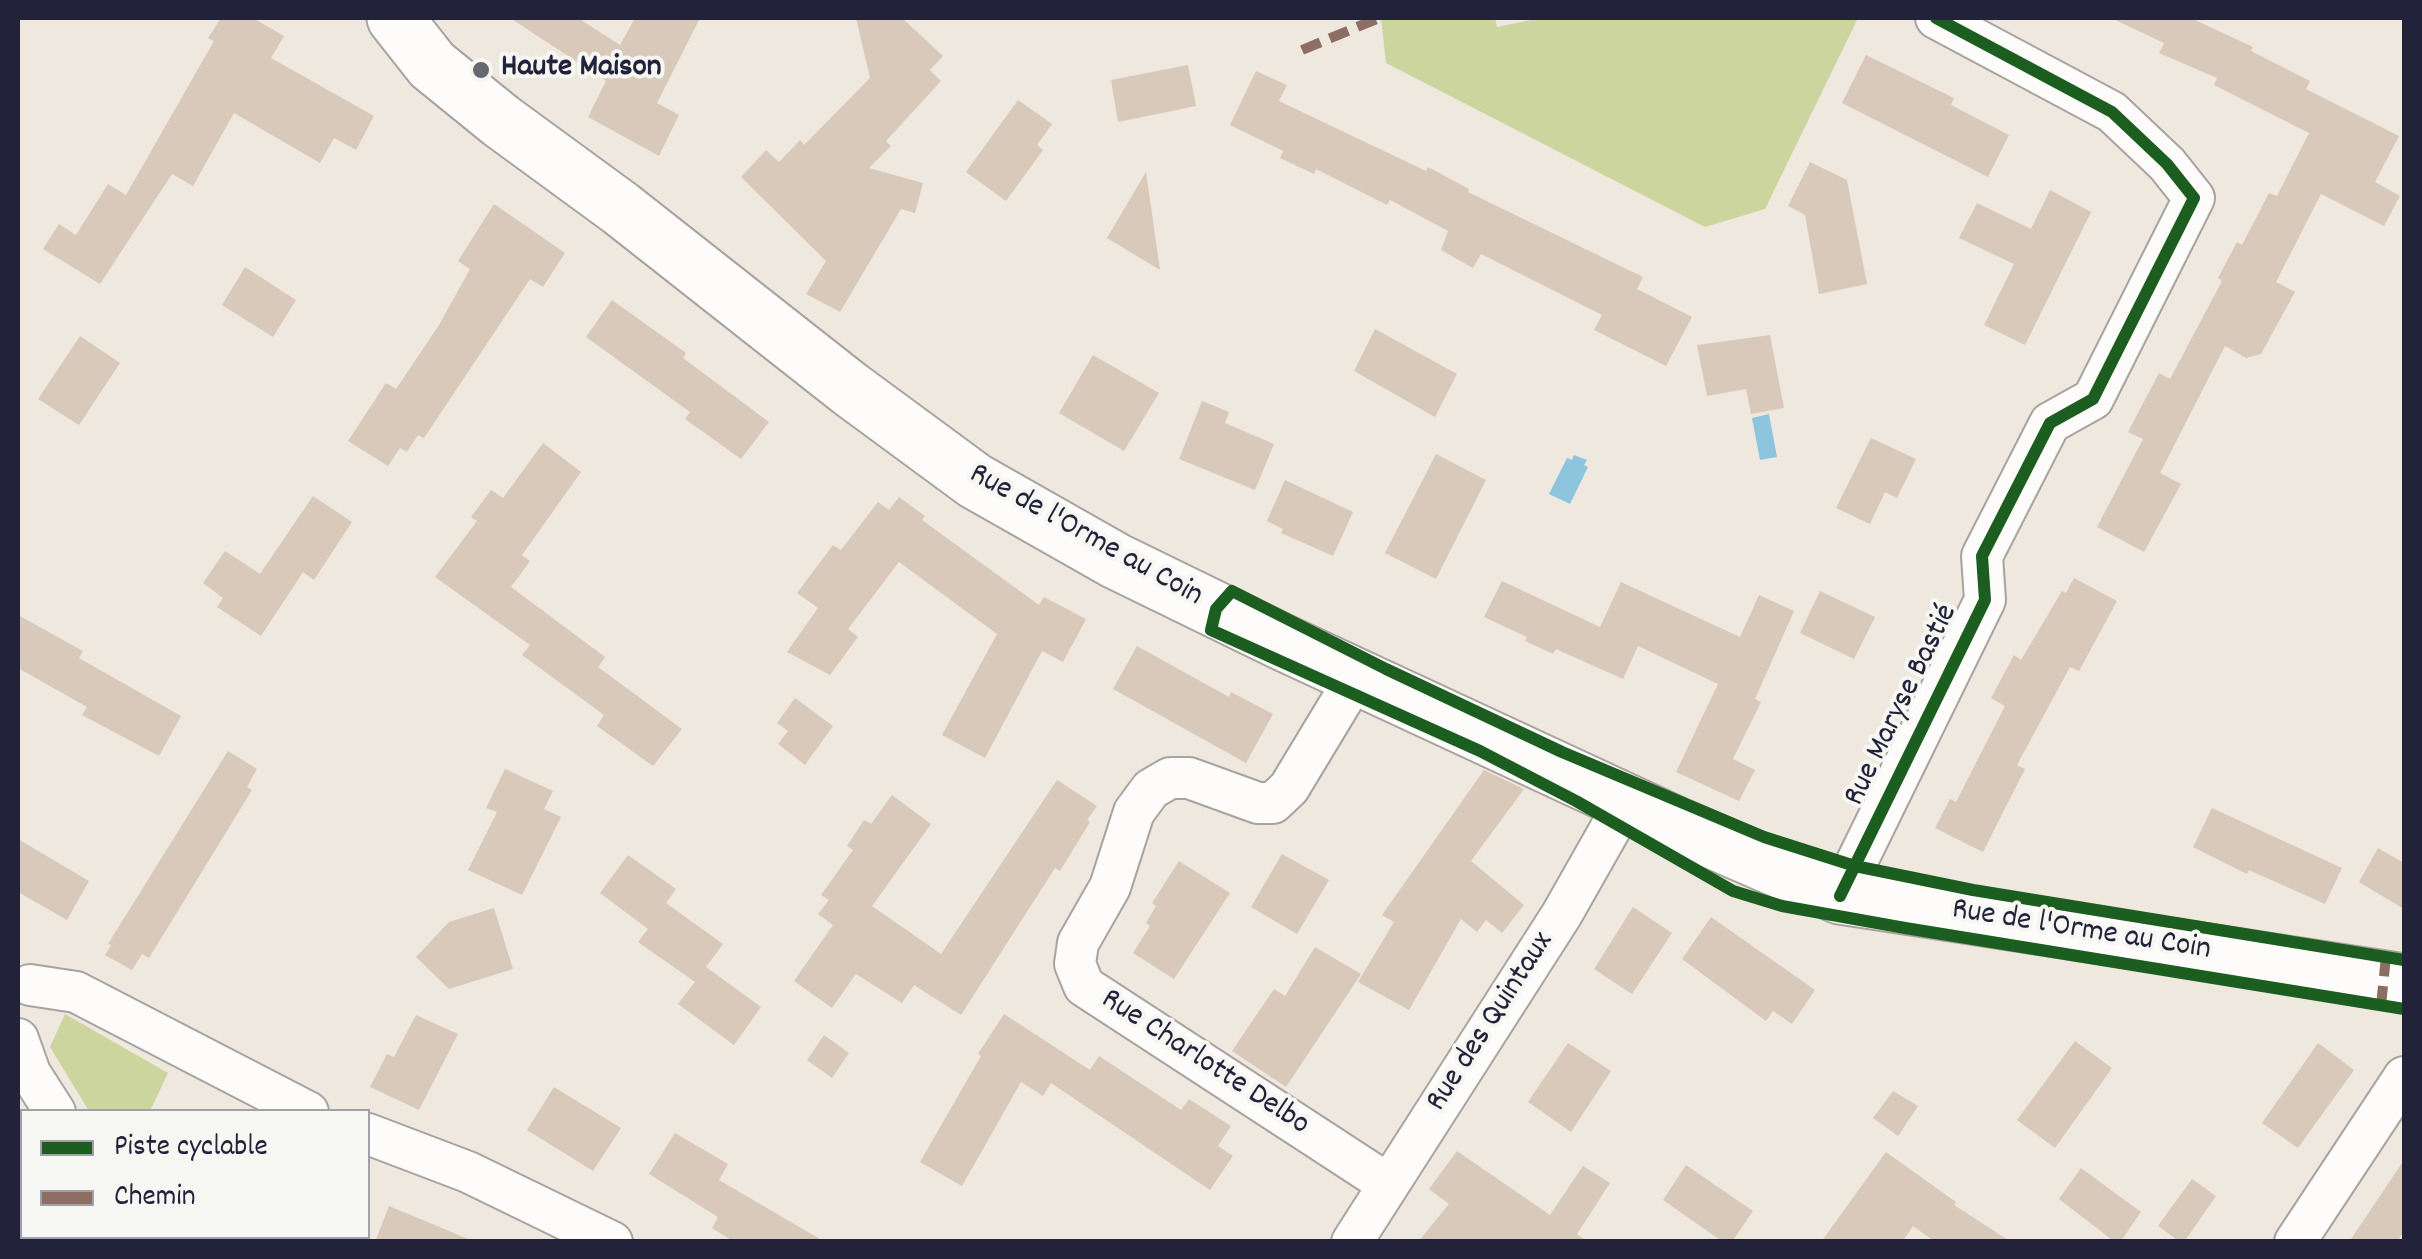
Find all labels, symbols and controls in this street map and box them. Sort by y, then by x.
place label: Haute Maison [501,51,662,89]
marker: Haute Maison [470,59,492,81]
street label: Rue de l'Orme au Coin [961,457,1209,617]
street label: Rue Maryse Bastié [1838,599,1968,813]
street label: Rue de l'Orme au Coin [1949,893,2213,971]
street label: Rue des Quintaux [1420,926,1564,1120]
street label: Rue Charlotte Delbo [1092,982,1316,1146]
legend [20,1109,370,1239]
text: Piste cyclable [114,1127,268,1170]
text: Chemin [114,1177,196,1220]

